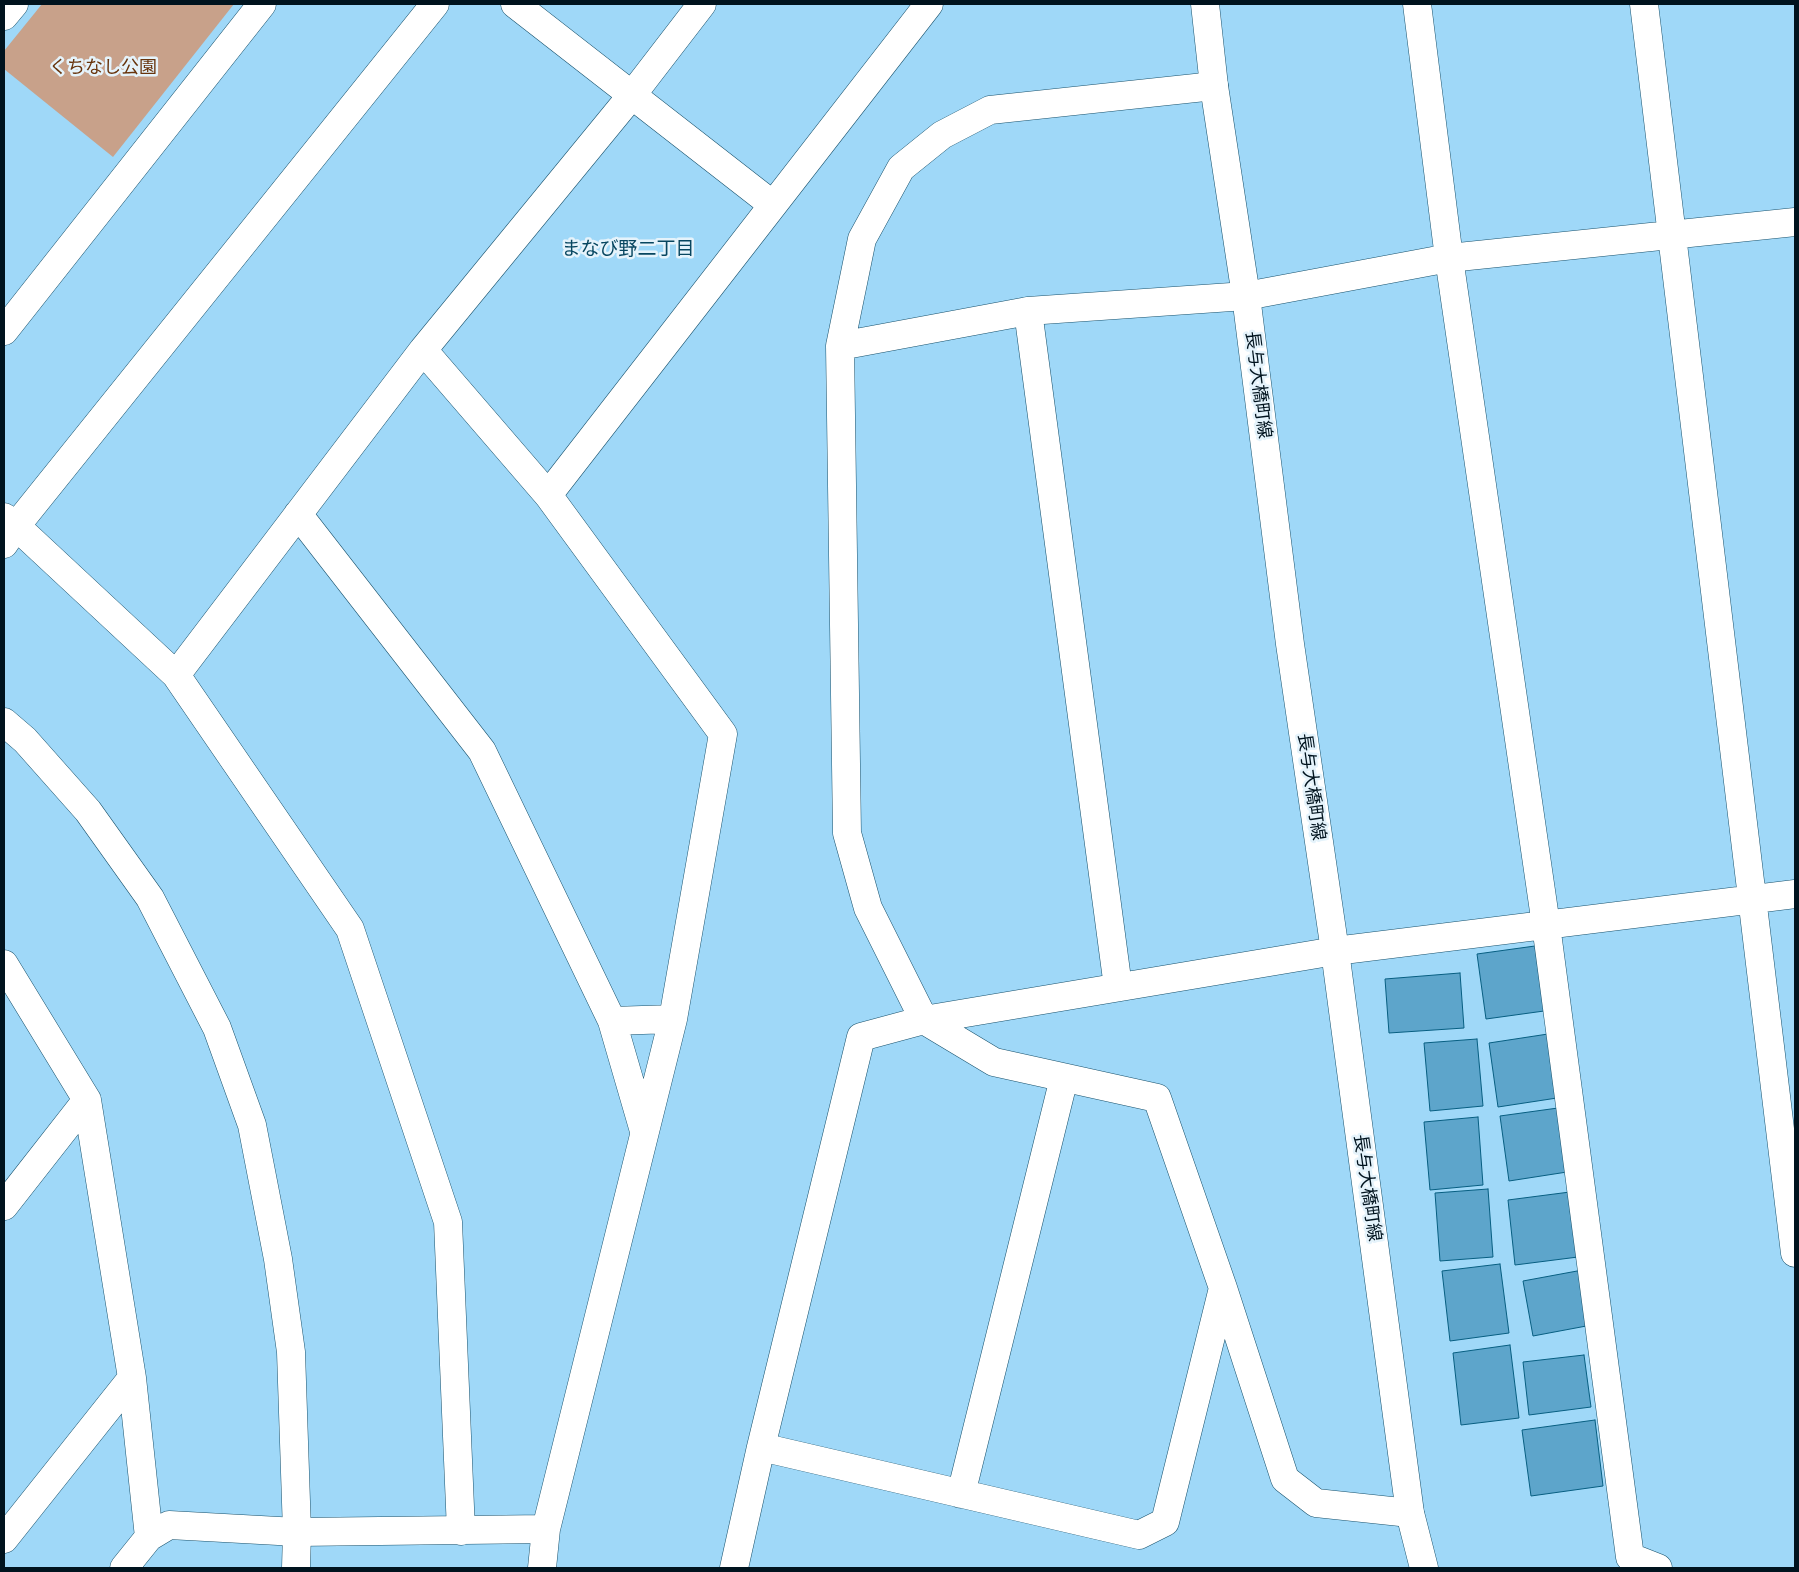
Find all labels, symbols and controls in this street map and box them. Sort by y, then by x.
park label: くちなし公園 [49,57,157,79]
district label: まなび野二丁目 [562,239,694,261]
street label: 長与大橋町線 [1241,330,1275,440]
street label: 長与大橋町線 [1293,732,1329,842]
street label: 長与大橋町線 [1349,1133,1385,1243]

